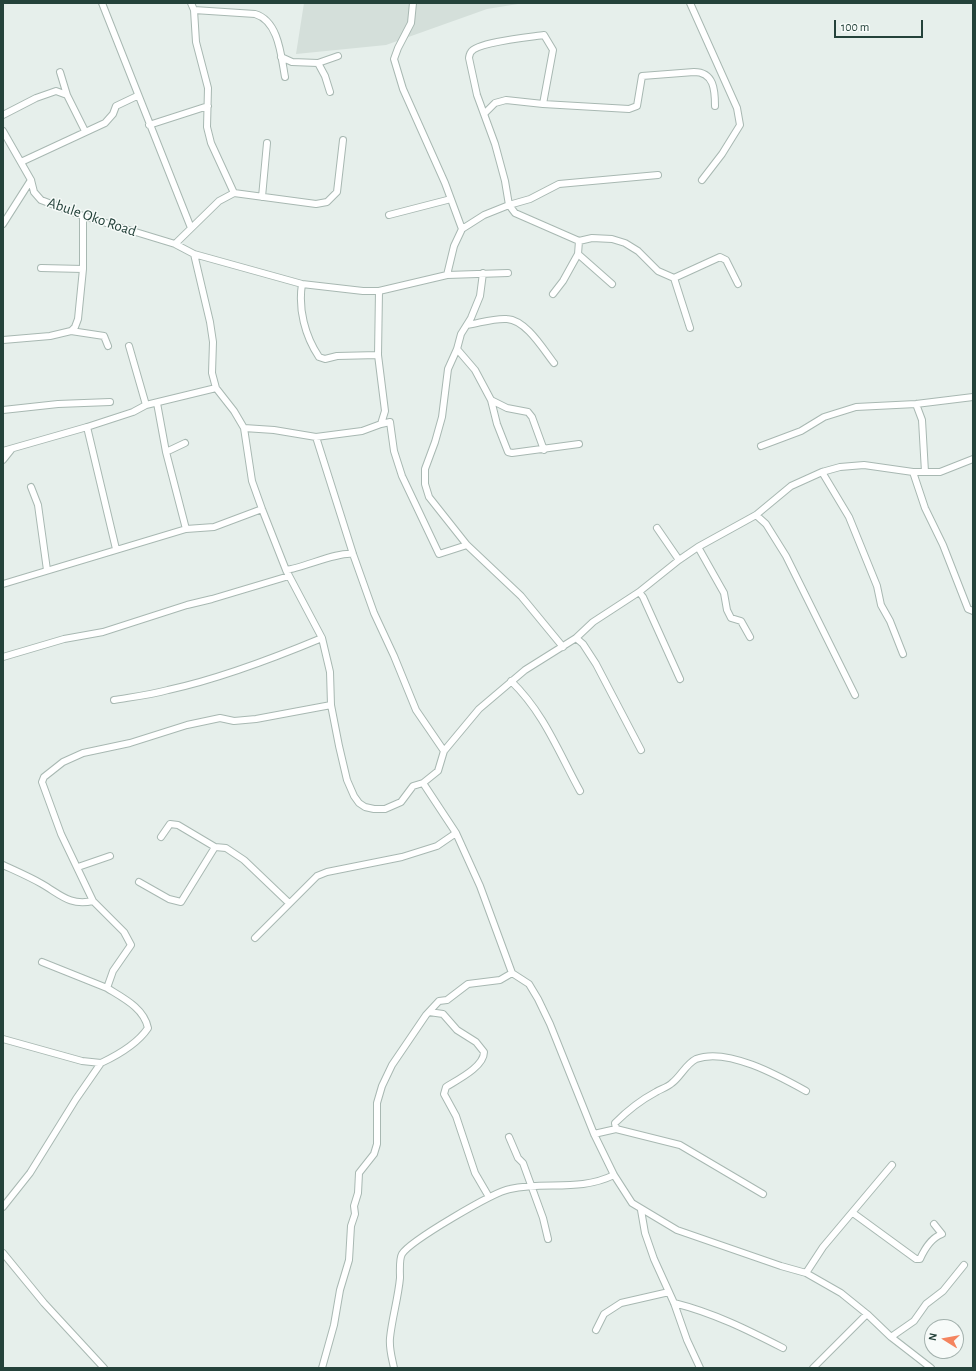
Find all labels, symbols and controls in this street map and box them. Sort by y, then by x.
scale bar [836,12,925,38]
text: 100 m [841,21,869,33]
street label: Abule Oko Road [45,193,139,241]
north arrow [924,1319,964,1359]
text: N [927,1332,939,1342]

